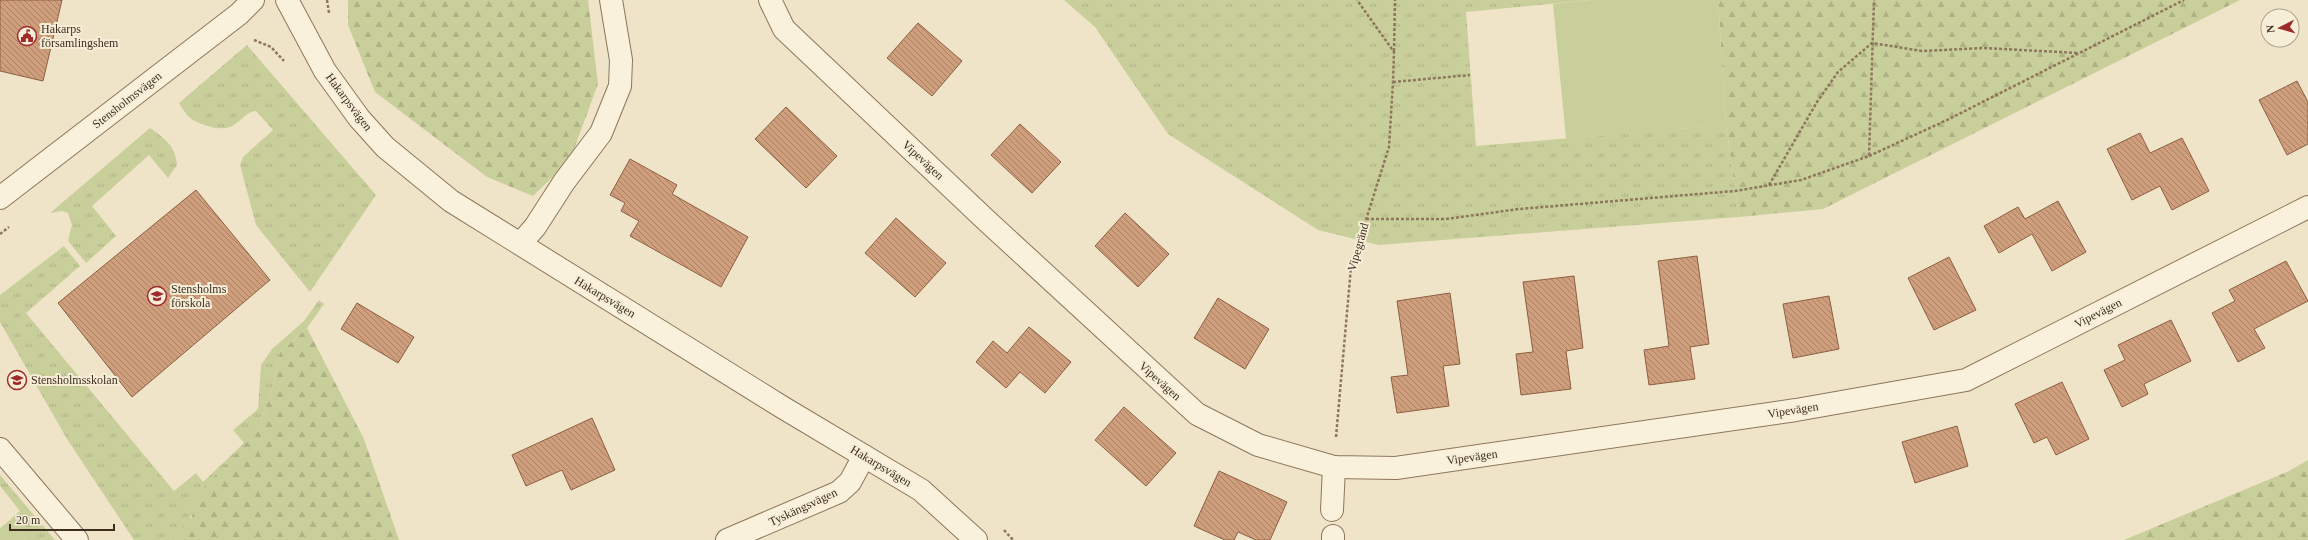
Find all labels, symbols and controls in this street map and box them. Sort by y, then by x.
north arrow [2260,8,2300,48]
place label: Hakarps församlingshem [41,22,119,50]
text: N [2264,24,2276,34]
public building icon: Hakarps församlingshem [16,25,38,47]
street label: Stensholmsvägen [90,69,164,131]
street label: Hakarpsvägen [323,70,375,134]
street label: Vipevägen [899,137,947,183]
street label: Vipegränd [1344,221,1372,273]
street label: Hakarpsvägen [572,273,638,321]
place label: Stensholms förskola [171,282,227,310]
school or university icon: Stensholms förskola [146,285,168,307]
street label: Vipevägen [2072,295,2124,331]
street label: Vipevägen [1136,359,1184,403]
school or university icon: Stensholmsskolan [6,369,28,391]
place label: Stensholmsskolan [31,373,118,387]
street label: Vipevägen [1767,399,1819,421]
street label: Hakarpsvägen [848,442,914,490]
street label: Vipevägen [1446,447,1498,467]
street label: Tyskängsvägen [767,485,839,529]
scale bar [10,506,114,532]
text: 20 m [16,513,41,527]

